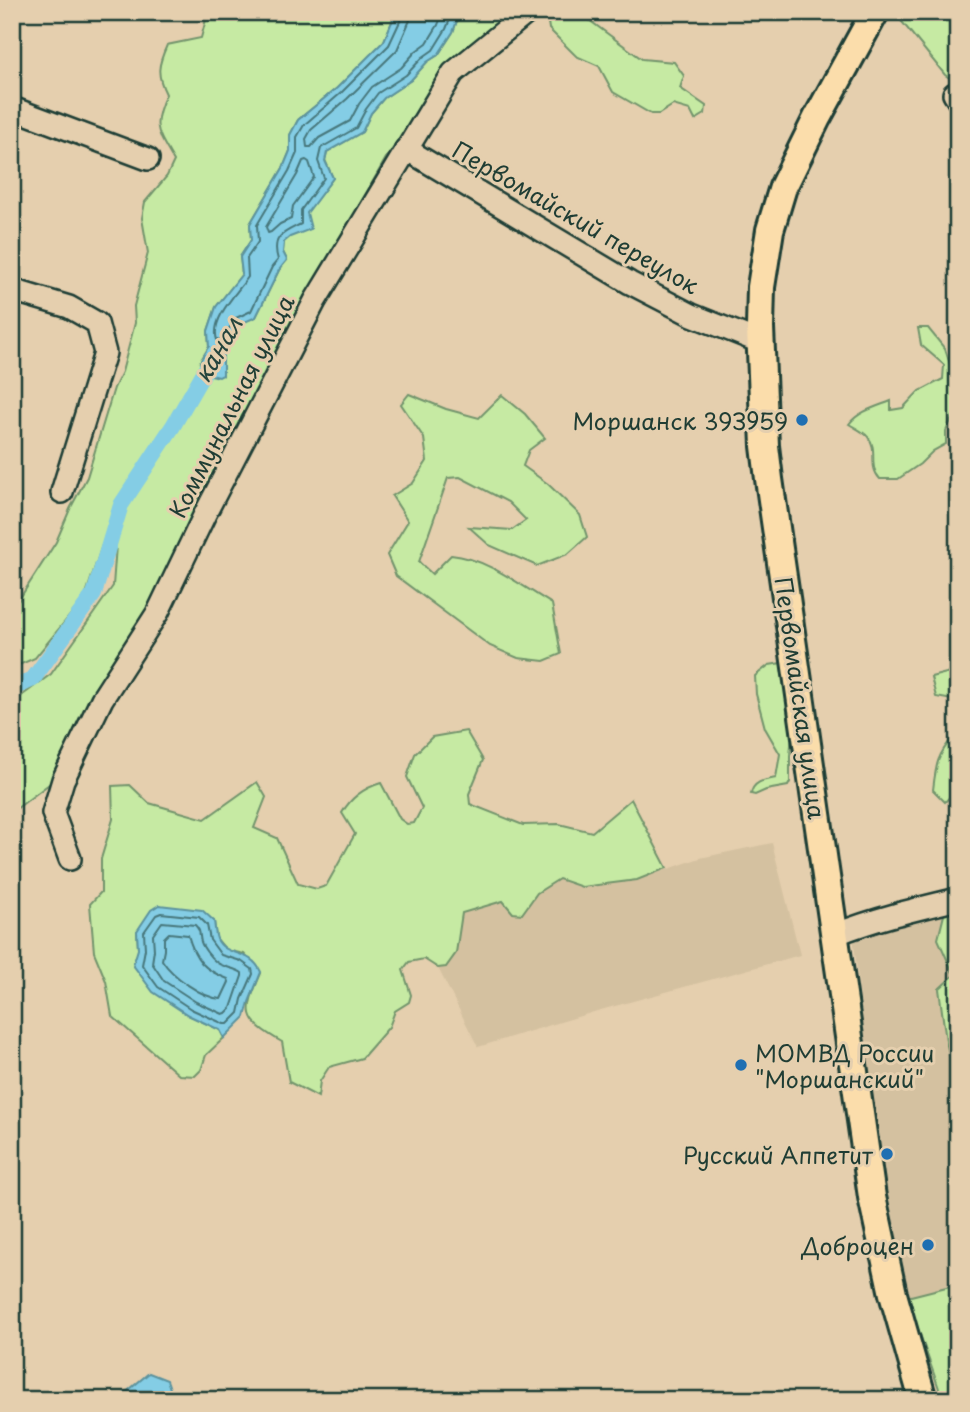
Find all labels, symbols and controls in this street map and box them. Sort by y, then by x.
street label: Первомайский переулок [446,132,706,302]
street label: Коммунальная улица [160,288,303,524]
water label: канал [184,309,250,389]
place label: Моршанск 393959 [573,403,788,438]
marker: Моршанск 393959 [794,412,810,428]
street label: Первомайская улица [767,575,835,822]
place label: МОМВД России "Моршанский" [755,1035,934,1096]
marker: МОМВД России "Моршанский" [733,1057,749,1073]
place label: Русский Аппетит [683,1137,874,1172]
marker: Русский Аппетит [879,1146,895,1162]
place label: Доброцен [801,1228,914,1263]
marker: Доброцен [920,1237,936,1253]

